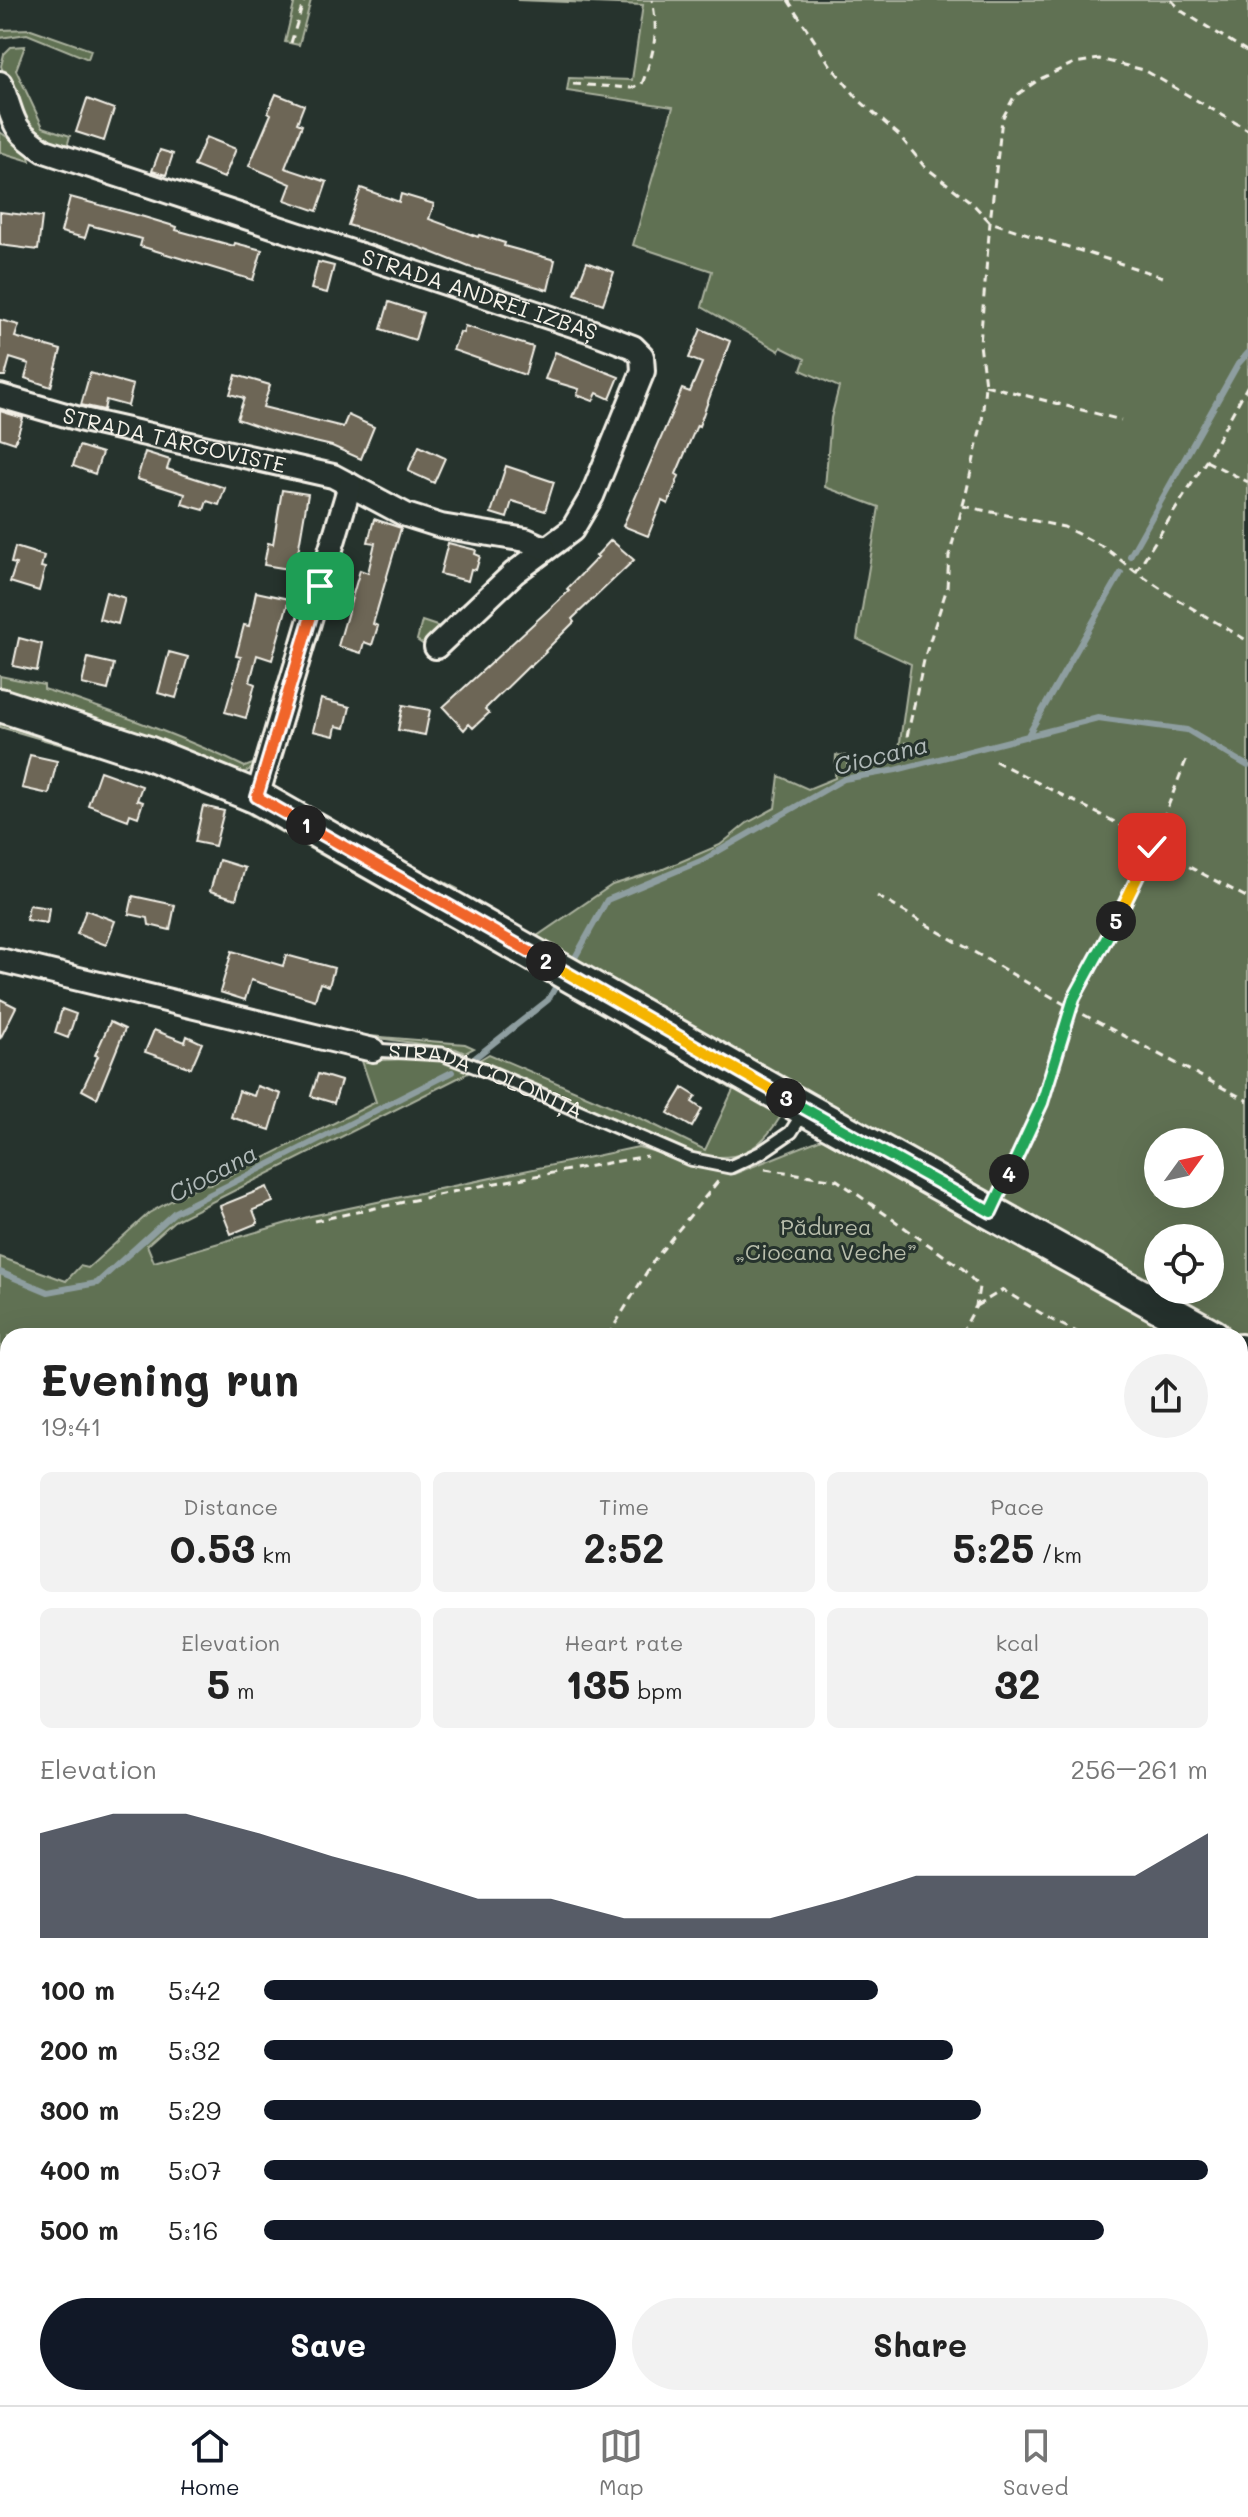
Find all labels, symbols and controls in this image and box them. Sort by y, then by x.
street label: STRADA ANDREI IZBAȘ [358,242,602,346]
street label: STRADA TÂRGOVIȘTE [60,400,289,479]
pin [286,552,354,620]
icon: arrive [298,564,342,608]
water label: Ciocana [830,728,931,781]
pin: 1 [286,805,326,845]
text: 1 [301,810,311,839]
pin [1118,813,1186,881]
icon: check [1130,825,1174,869]
pin: 5 [1096,901,1136,941]
text: 5 [1110,906,1122,935]
pin: 2 [526,941,566,981]
text: 2 [540,946,552,975]
street label: STRADA COLONIȚA [388,1036,588,1125]
pin: 3 [766,1078,806,1118]
text: 3 [779,1083,793,1112]
north arrow [1144,1128,1224,1208]
map controls [1144,1128,1224,1304]
water label: Ciocana [163,1136,262,1209]
pin: 4 [989,1154,1029,1194]
text: 4 [1002,1159,1016,1188]
park label: Pădurea „Ciocana Veche” [735,1212,917,1266]
button: locate [1144,1224,1224,1304]
text: Evening run [40,1350,299,1407]
button: share [1124,1354,1208,1438]
text: 19:41 [40,1409,102,1443]
text: Distance [183,1492,278,1521]
text: Time [599,1492,649,1521]
text: Pace [990,1492,1044,1521]
text: 0.53 [170,1521,255,1573]
text: 2:52 [584,1521,664,1573]
text: 5:25 [953,1521,1034,1573]
text: km [255,1540,292,1569]
text: /km [1034,1540,1082,1569]
text: Elevation [181,1628,280,1657]
text: Heart rate [565,1628,683,1657]
text: kcal [995,1628,1039,1657]
text: 5 [207,1657,230,1709]
text: 135 [565,1657,630,1709]
text: 32 [994,1657,1041,1709]
text: m [230,1676,255,1705]
text: bpm [630,1676,683,1705]
text: Elevation [40,1752,157,1786]
text: 256–261 m [1071,1752,1208,1786]
text: 100 m [40,1973,115,2007]
text: 5:42 [168,1973,221,2007]
text: 200 m [40,2033,118,2067]
text: 5:32 [168,2033,221,2067]
text: 300 m [40,2093,119,2127]
text: 5:29 [168,2093,221,2127]
text: 400 m [40,2153,120,2187]
text: 5:07 [168,2153,222,2187]
text: 500 m [40,2213,119,2247]
text: 5:16 [168,2213,219,2247]
button: Save [40,2298,616,2390]
button: Share [632,2298,1208,2390]
tab: Home [180,2424,240,2501]
tab: Map [599,2424,644,2501]
tab: Saved [1003,2424,1068,2501]

